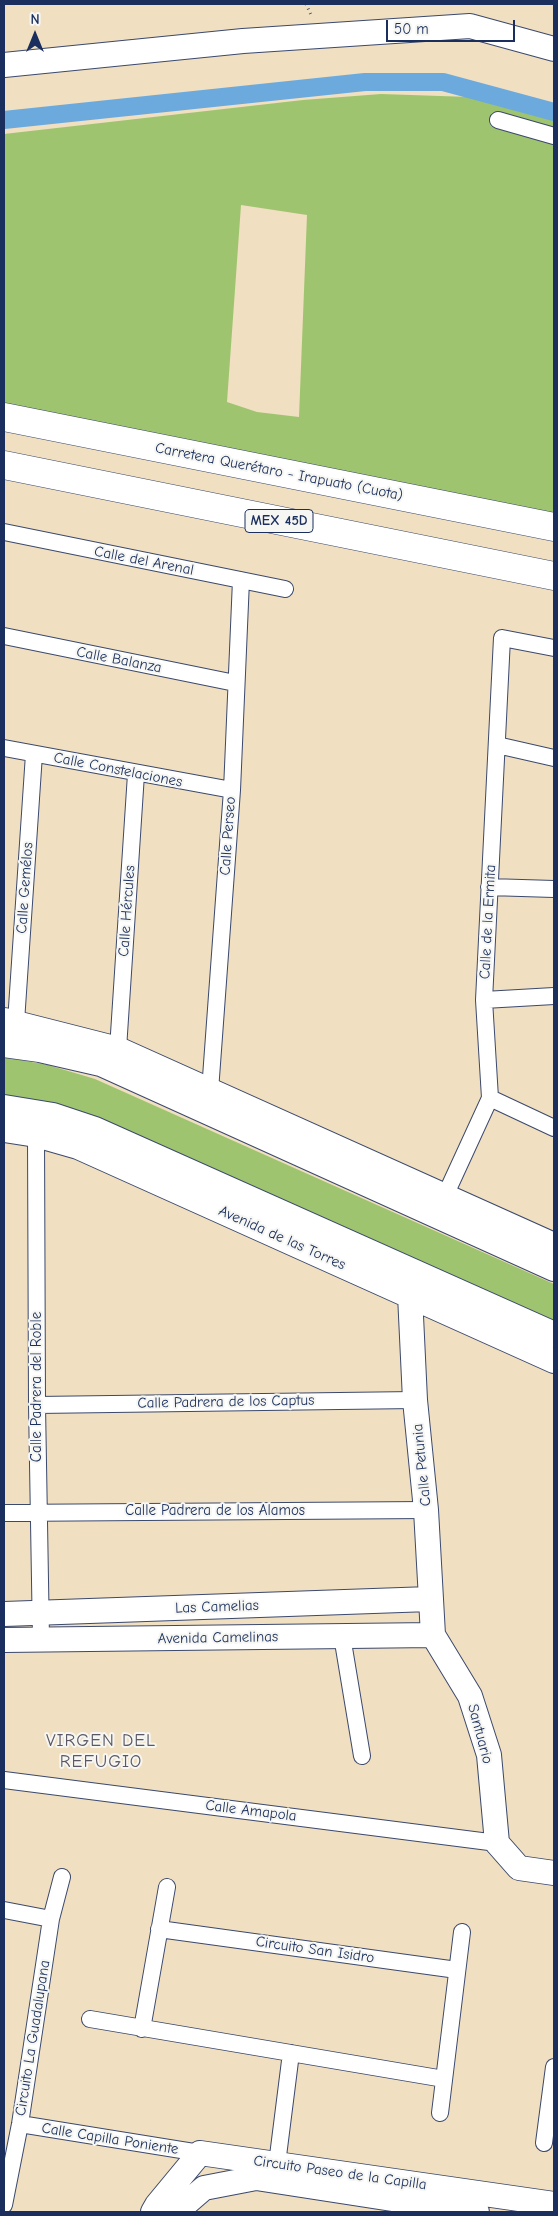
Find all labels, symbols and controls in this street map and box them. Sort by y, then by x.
north arrow [10,10,60,60]
scale bar [388,10,517,42]
text: N [30,11,40,28]
text: 50 m [394,20,429,38]
street label: Carretera Querétaro - Irapuato (Cuota) [154,439,404,505]
road number: MEX 45D [245,510,313,532]
street label: Calle del Arenal [93,543,195,579]
street label: Calle Balanza [75,643,163,677]
street label: Calle Constelaciones [52,749,184,791]
street label: Calle Perseo [216,796,240,876]
street label: Calle Gemélos [13,842,37,934]
street label: Calle de la Ermita [476,864,500,980]
street label: Calle Hércules [115,865,139,957]
street label: Avenida de las Torres [216,1202,348,1274]
street label: Calle Padrera del Roble [28,1312,46,1462]
street label: Calle Padrera de los Captus [137,1391,315,1413]
street label: Calle Petunia [409,1423,435,1507]
street label: Calle Padrera de los Alamos [125,1502,305,1520]
street label: Las Camelias [175,1597,259,1617]
street label: Avenida Camelinas [158,1628,278,1648]
street label: Santuario [463,1702,497,1766]
district label: VIRGEN DEL REFUGIO [45,1730,157,1772]
street label: Calle Amapola [204,1796,298,1826]
street label: Circuito San Isidro [255,1933,375,1967]
street label: Circuito La Guadalupana [12,1959,54,2117]
street label: Calle Capilla Poniente [40,2119,180,2159]
street label: Circuito Paseo de la Capilla [252,2152,428,2194]

